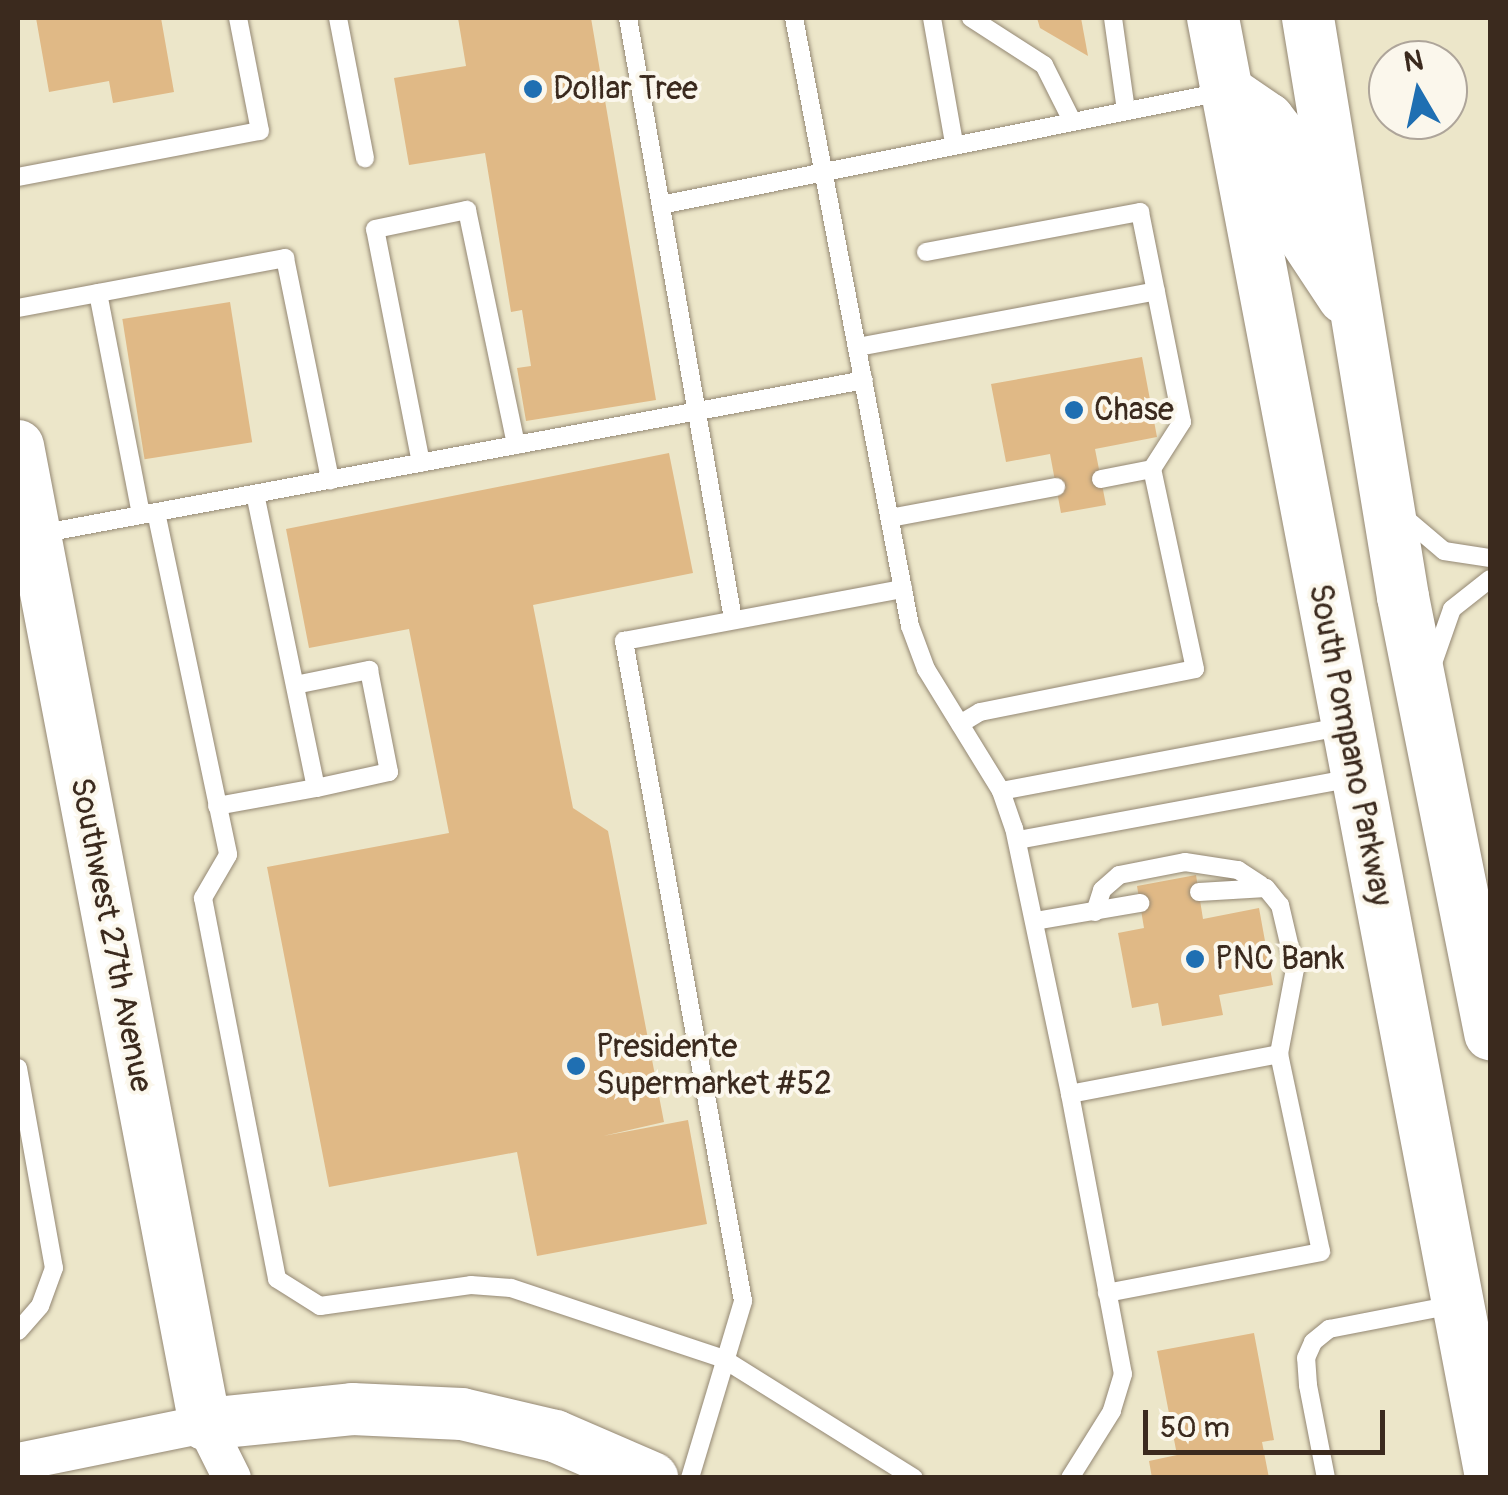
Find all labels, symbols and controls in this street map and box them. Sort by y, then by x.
north arrow [1368,40,1468,140]
text: N [1401,43,1426,81]
place label: Dollar Tree [553,70,698,108]
marker: Dollar Tree [522,78,544,100]
place label: Chase [1094,391,1174,429]
marker: Chase [1063,399,1085,421]
street label: South Pompano Parkway [1300,581,1400,909]
street label: Southwest 27th Avenue [62,775,160,1095]
place label: PNC Bank [1215,940,1344,978]
marker: PNC Bank [1184,948,1206,970]
place label: Presidente Supermarket #52 [596,1029,832,1104]
marker: Presidente Supermarket #52 [565,1055,587,1077]
scale bar [1148,1390,1390,1452]
text: 50 m [1160,1409,1230,1446]

